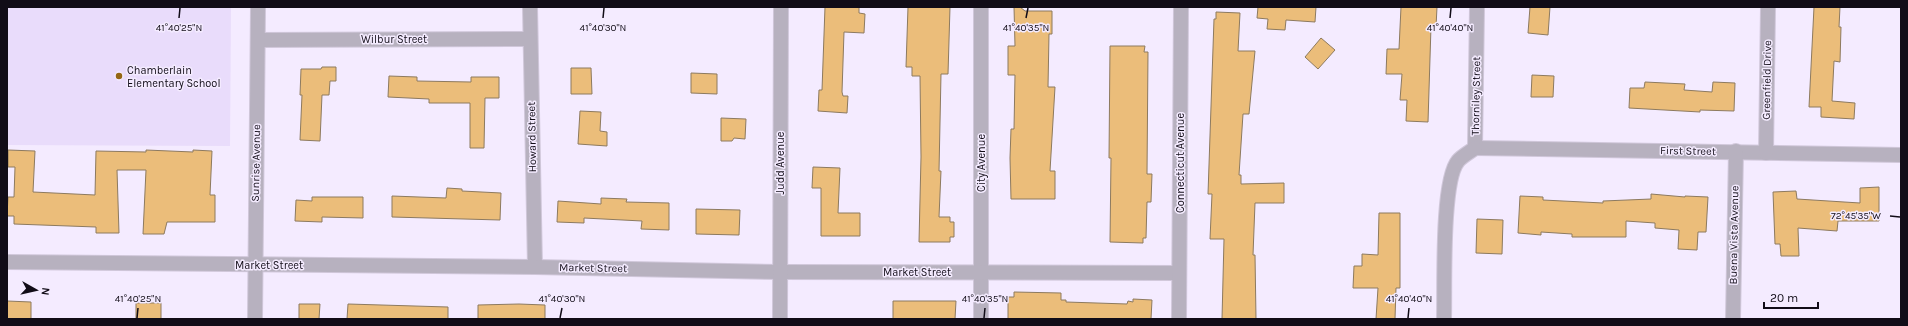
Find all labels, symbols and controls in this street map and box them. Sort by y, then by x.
text: 41°40'25"N [156,22,202,34]
text: 41°40'30"N [580,22,626,34]
text: 41°40'35"N [1003,22,1049,34]
text: 41°40'40"N [1427,22,1473,34]
street label: Wilbur Street [361,33,427,46]
street label: Greenfield Drive [1760,40,1774,120]
street label: Thorniley Street [1469,57,1483,135]
place label: Chamberlain Elementary School [127,64,220,90]
marker: Chamberlain Elementary School [114,71,124,81]
street label: Howard Street [525,102,539,172]
street label: Connecticut Avenue [1174,113,1187,213]
street label: Sunrise Avenue [249,124,263,202]
street label: Judd Avenue [774,131,787,194]
street label: City Avenue [975,134,988,192]
street label: First Street [1660,144,1716,158]
street label: Buena Vista Avenue [1727,185,1741,284]
text: 72°45'35"W [1831,210,1881,222]
street label: Market Street [235,259,303,272]
street label: Market Street [559,261,627,275]
street label: Market Street [883,266,951,279]
north arrow [16,270,56,310]
scale bar [1764,284,1818,310]
text: N [38,287,52,296]
text: 20 m [1770,291,1798,305]
text: 41°40'25"N [115,293,161,305]
text: 41°40'30"N [539,293,585,305]
text: 41°40'35"N [962,293,1008,305]
text: 41°40'40"N [1386,293,1432,305]

